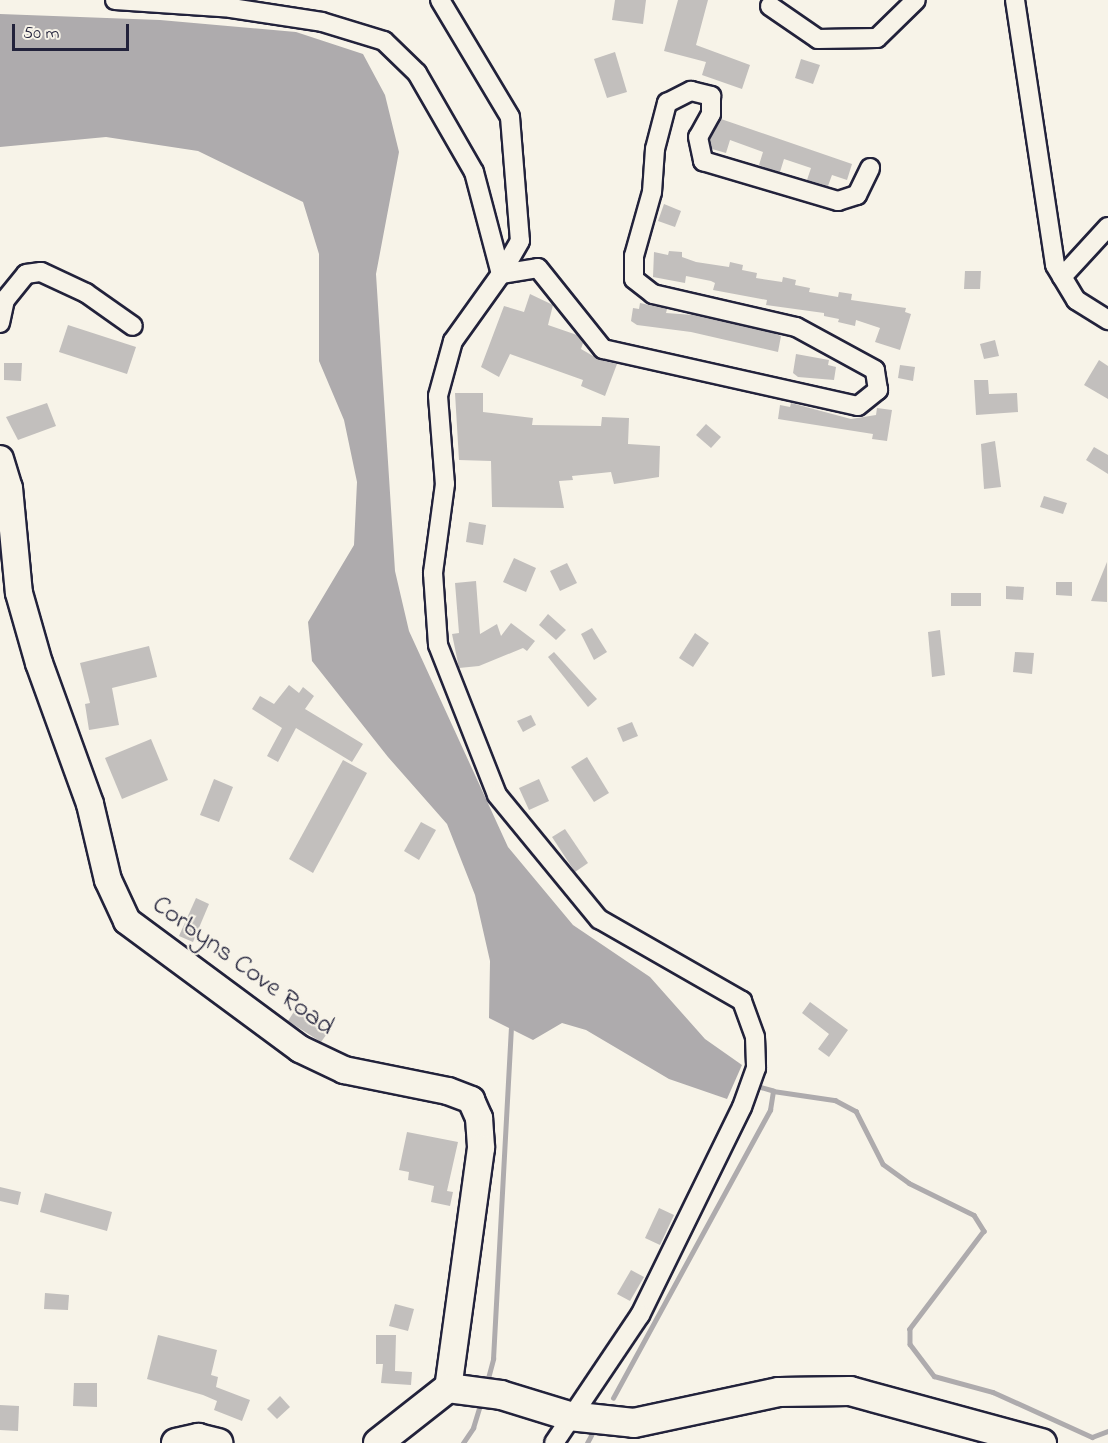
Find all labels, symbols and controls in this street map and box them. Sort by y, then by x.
scale bar [15,12,132,50]
text: 50 m [23,21,60,47]
street label: Corbyns Cove Road [145,889,341,1043]

